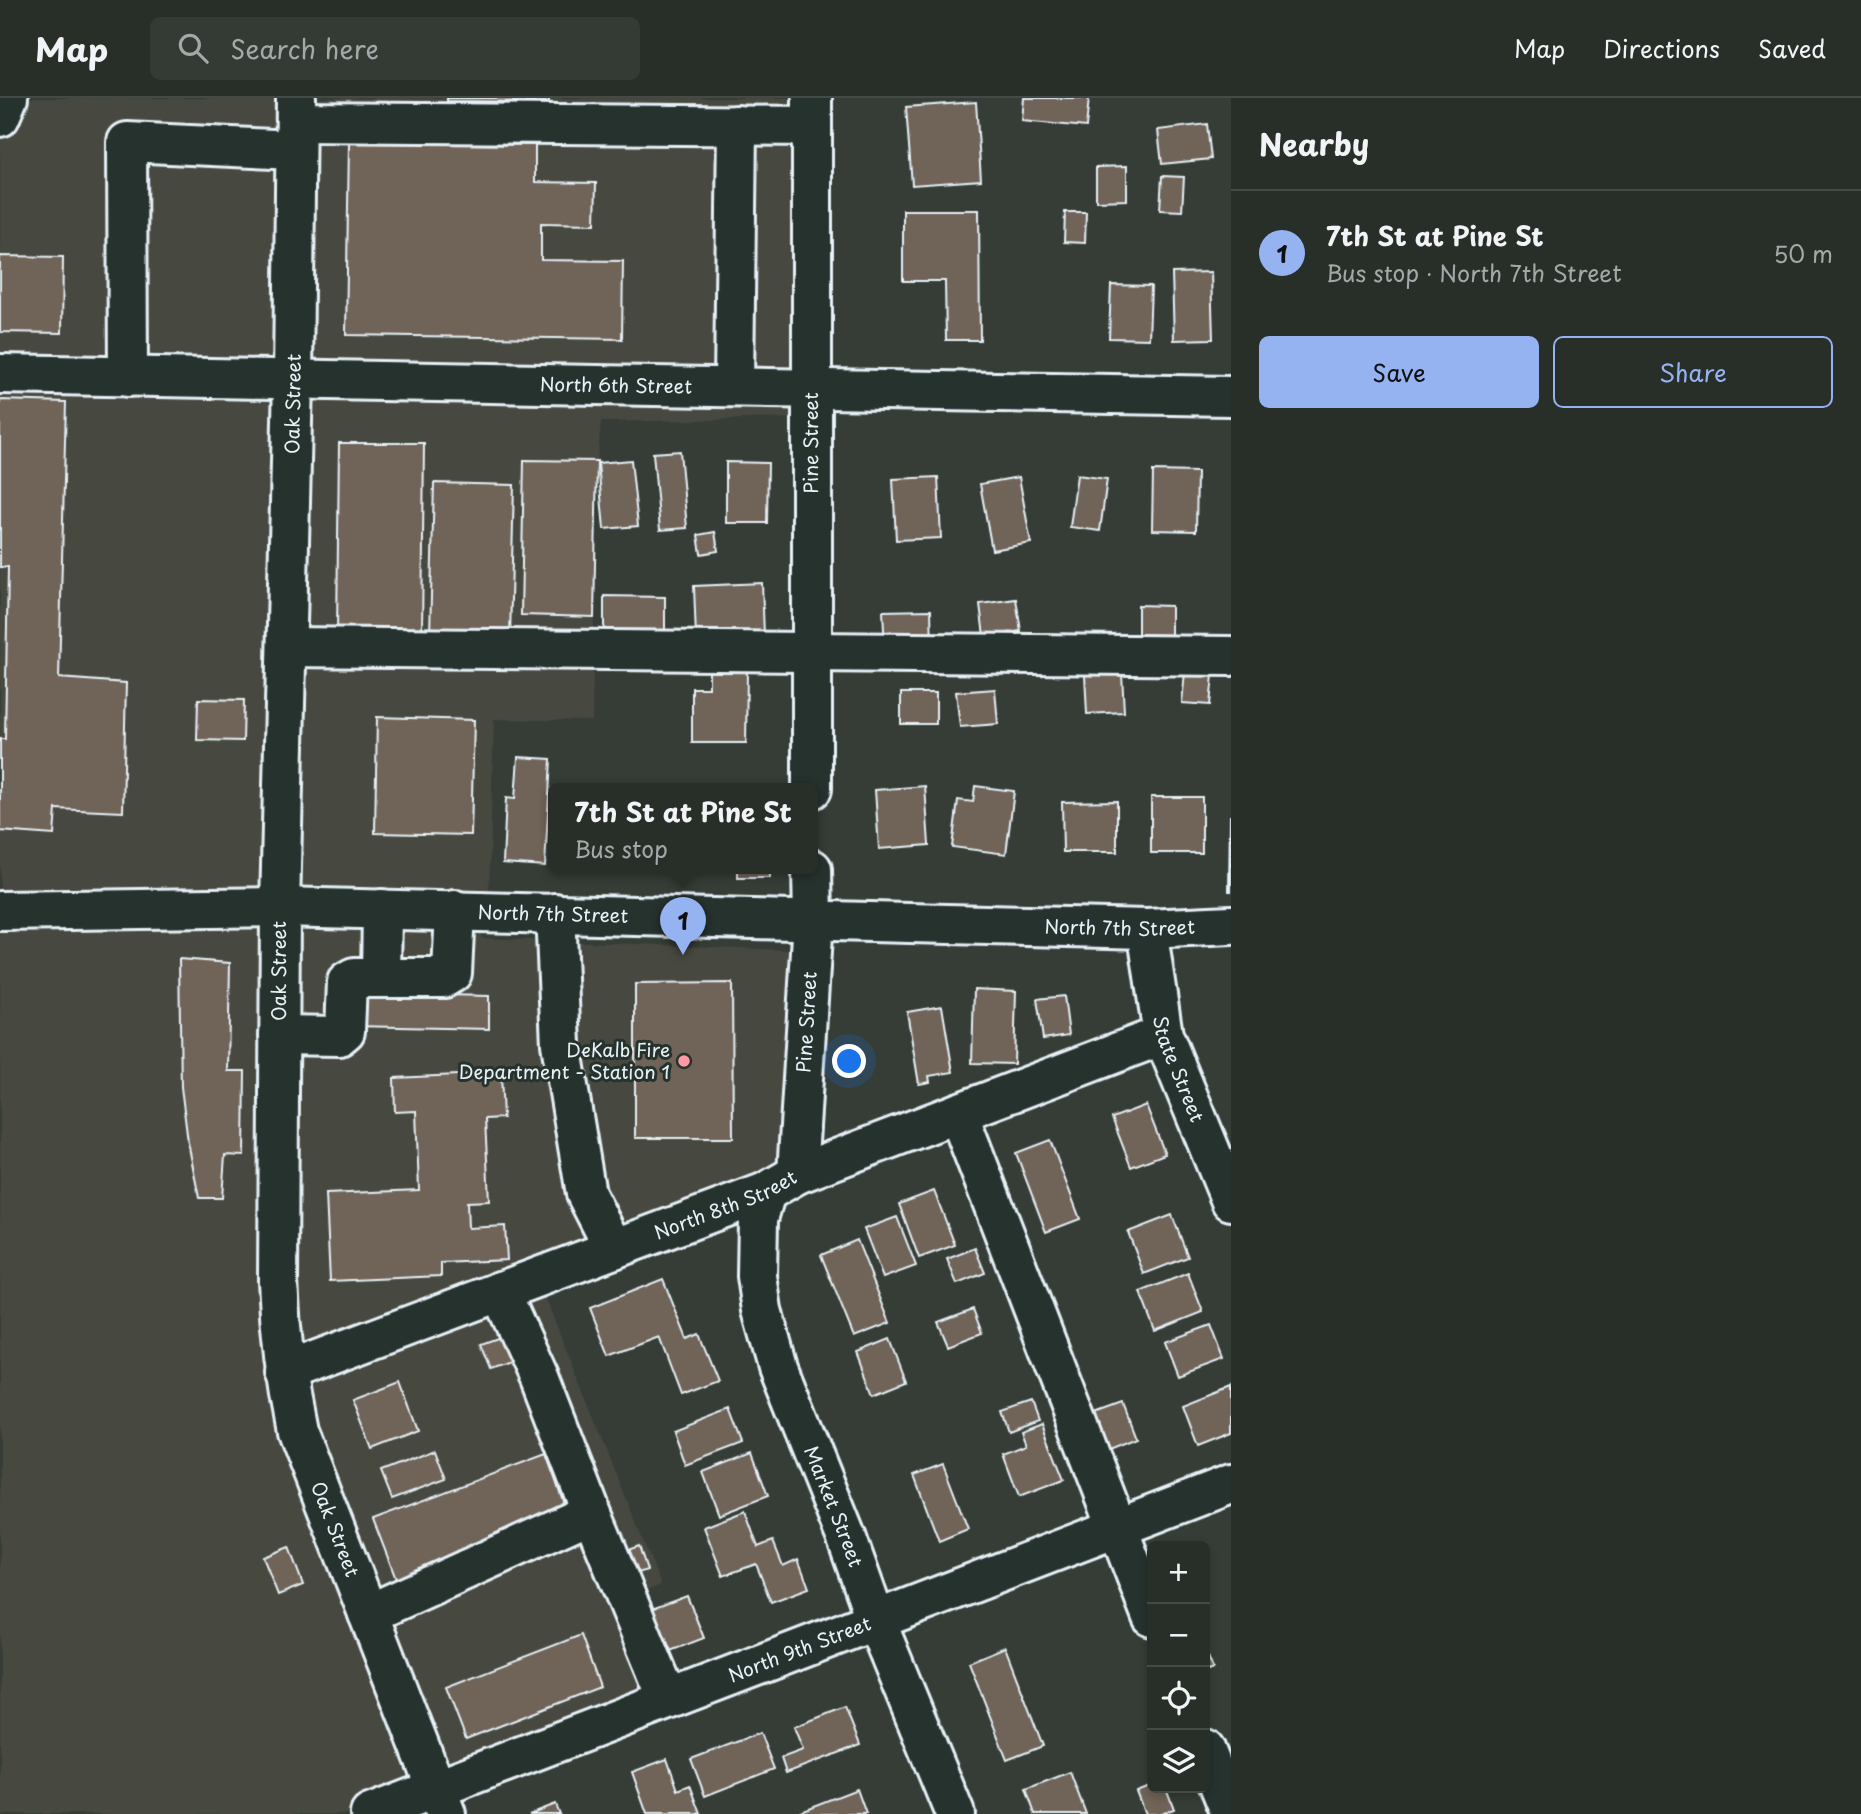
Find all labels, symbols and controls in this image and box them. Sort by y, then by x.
search box [150,17,640,80]
text: Map [35,23,108,73]
icon: search [174,29,212,67]
text: Search here [230,29,379,68]
text: Map [1514,30,1565,66]
text: Directions [1603,30,1720,66]
text: Saved [1758,30,1826,66]
text: Nearby [1259,121,1369,166]
text: 7th St at Pine St [1326,216,1544,255]
text: 1 [1277,236,1288,271]
text: 50 m [1773,236,1833,271]
text: Bus stop · North 7th Street [1326,255,1622,290]
button: Save [1259,336,1539,408]
button: Share [1553,336,1833,408]
street label: Oak Street [277,353,307,454]
street label: North 6th Street [540,369,692,400]
street label: Pine Street [796,392,824,494]
popup [548,783,818,874]
text: 7th St at Pine St [574,792,792,831]
text: Bus stop [574,831,668,866]
street label: North 7th Street [477,897,629,929]
pin: 1 [660,897,706,955]
street label: North 7th Street [1044,911,1196,942]
street label: Oak Street [264,921,292,1021]
street label: Pine Street [788,971,823,1074]
street label: State Street [1147,1014,1212,1126]
place label: DeKalb Fire Department - Station 1 [459,1035,670,1085]
your location [832,1044,866,1078]
marker: DeKalb Fire Department - Station 1 [676,1053,692,1069]
street label: North 8th Street [650,1162,802,1246]
street label: Market Street [798,1441,871,1571]
street label: Oak Street [305,1477,367,1581]
map controls [1147,1541,1210,1793]
button: + [1147,1541,1210,1604]
button: − [1147,1604,1210,1667]
street label: North 9th Street [724,1608,875,1688]
button: locate [1147,1667,1210,1730]
button: layers [1147,1730,1210,1793]

